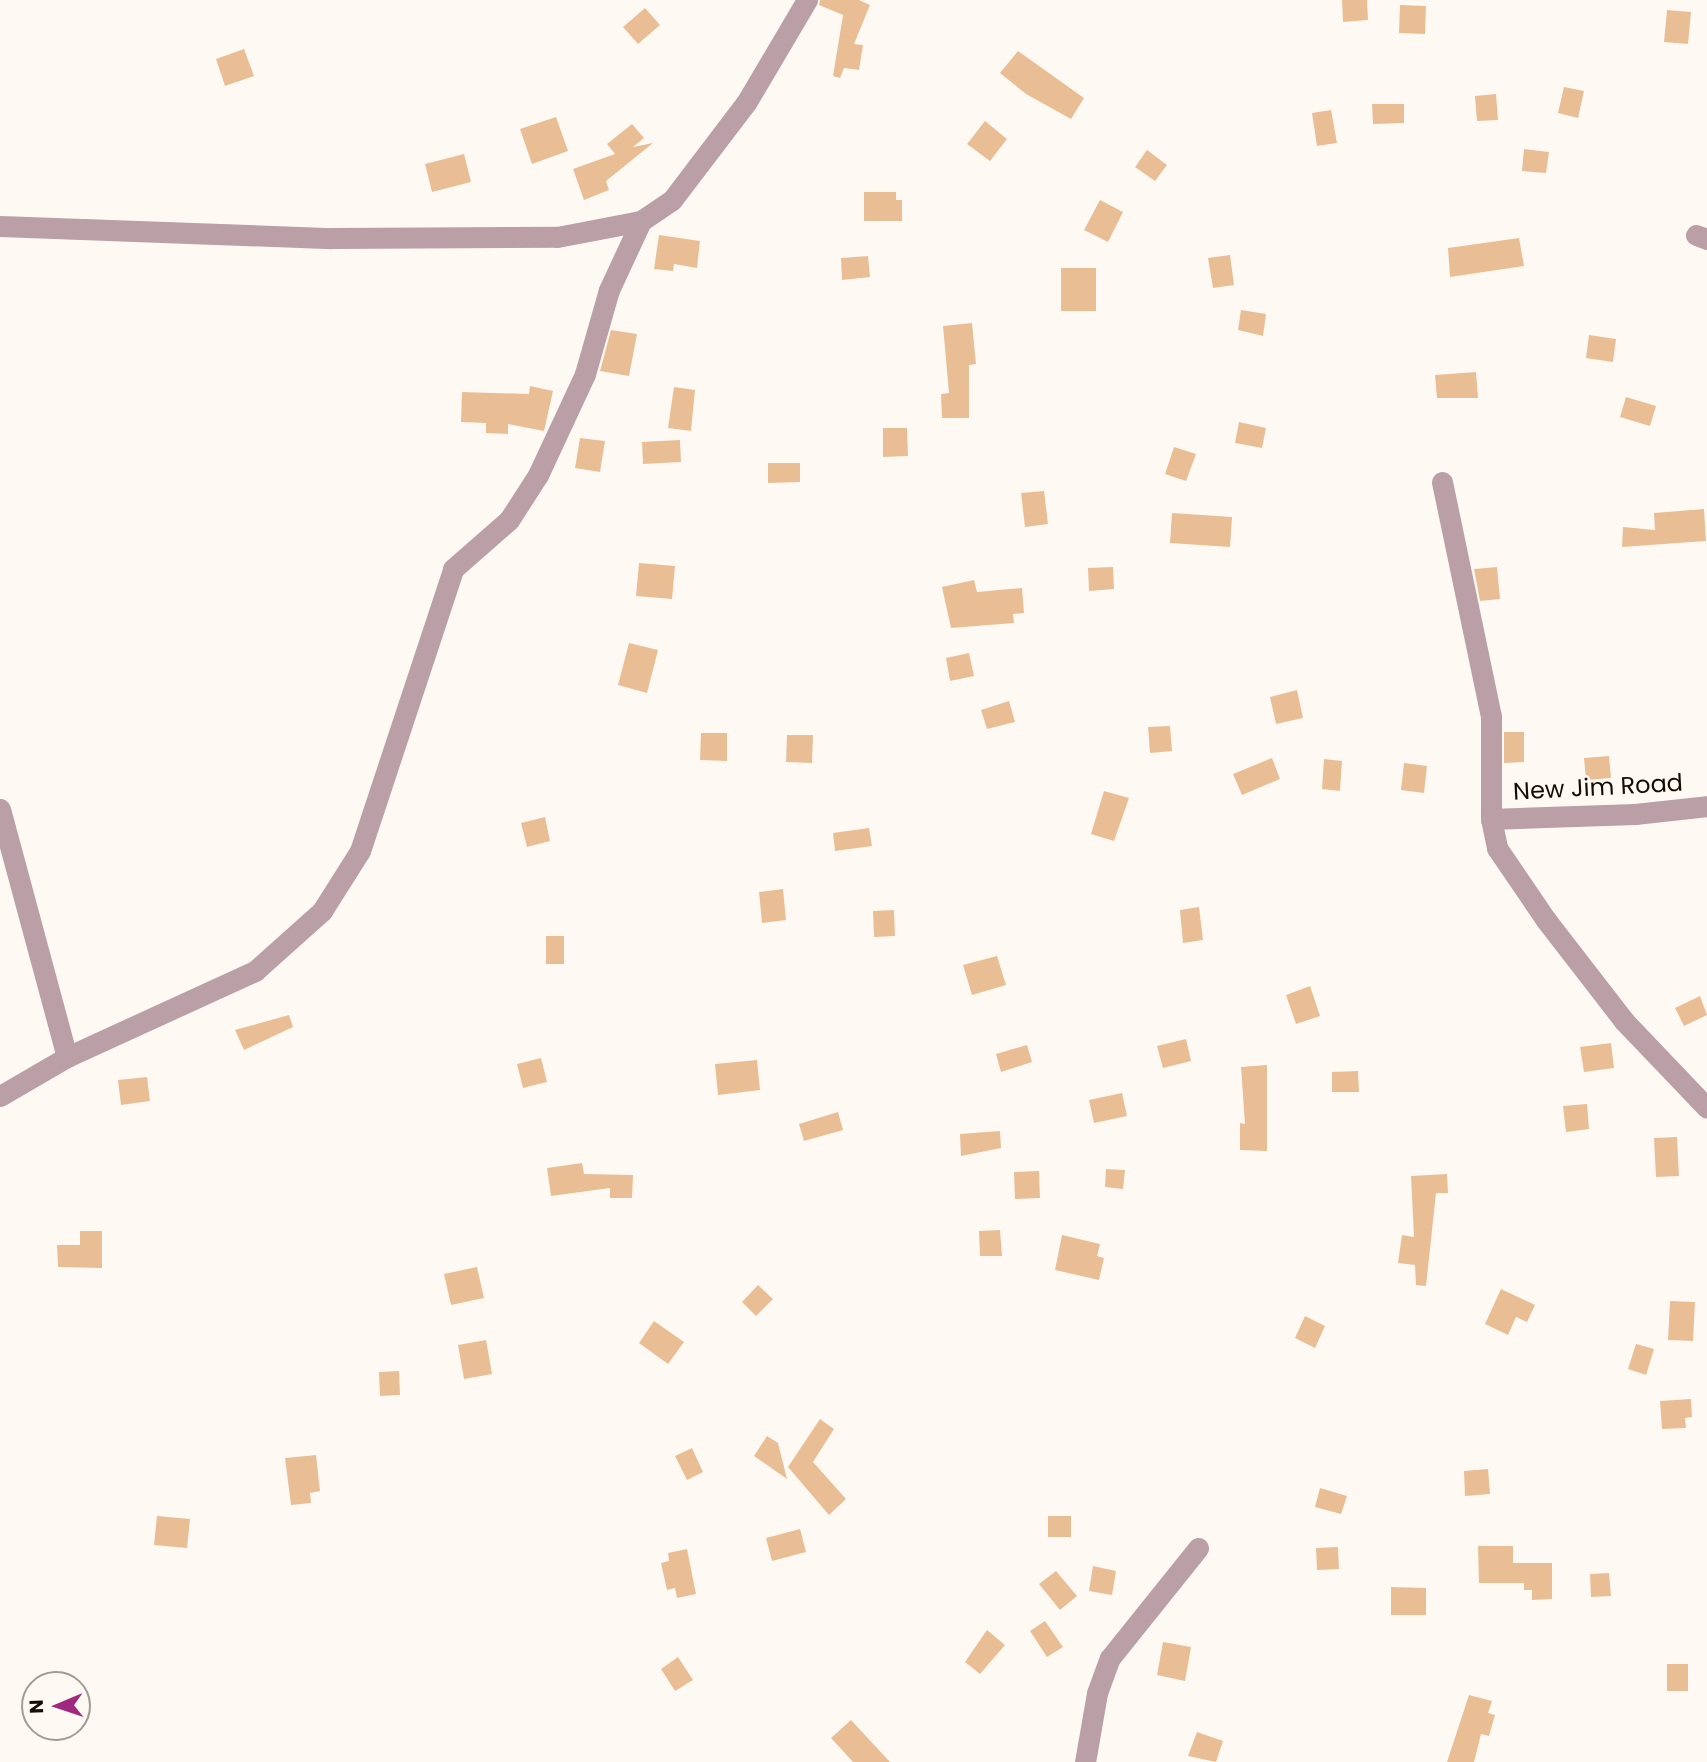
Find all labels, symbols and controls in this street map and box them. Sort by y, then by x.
street label: New Jim Road [1512,768,1684,806]
north arrow [21,1671,91,1741]
text: N [23,1699,50,1714]

